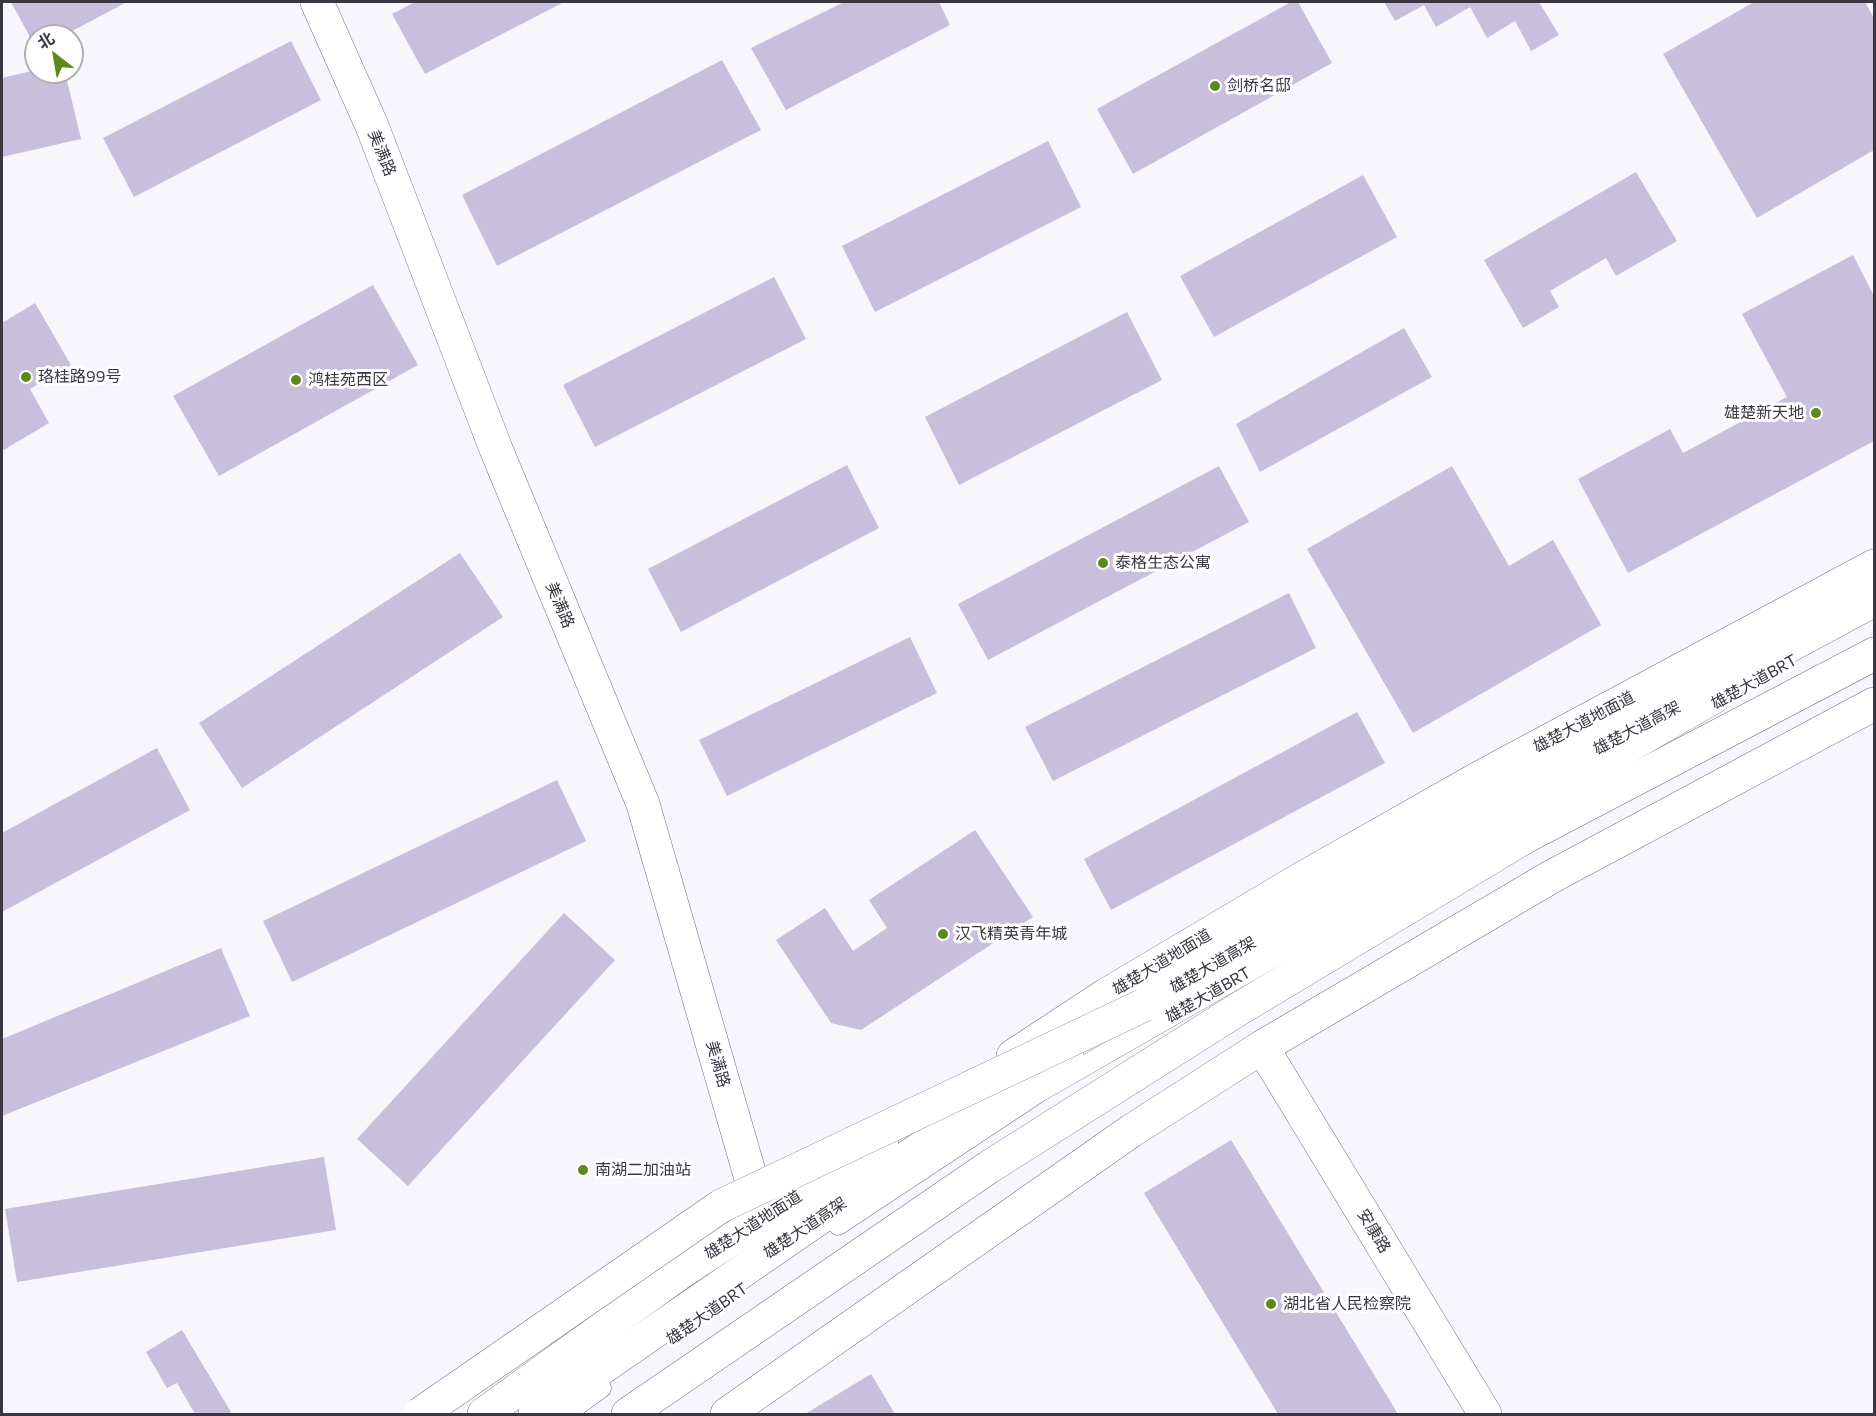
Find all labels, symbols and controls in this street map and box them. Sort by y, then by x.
north arrow [24,24,84,84]
text: 北 [34,28,57,52]
place label: 剑桥名邸 [1227,76,1291,96]
marker: 剑桥名邸 [1208,79,1222,93]
street label: 美满路 [364,127,400,179]
place label: 珞桂路99号 [38,367,121,387]
marker: 珞桂路99号 [19,370,33,384]
place label: 鸿桂苑西区 [308,370,388,390]
marker: 鸿桂苑西区 [289,373,303,387]
place label: 雄楚新天地 [1724,403,1804,423]
marker: 雄楚新天地 [1809,406,1823,420]
place label: 泰格生态公寓 [1115,553,1211,573]
marker: 泰格生态公寓 [1096,556,1110,570]
street label: 美满路 [542,579,578,631]
street label: 雄楚大道BRT [1708,651,1800,713]
street label: 雄楚大道地面道 [1530,687,1638,757]
street label: 雄楚大道高架 [1590,697,1684,759]
place label: 汉飞精英青年城 [955,924,1067,944]
street label: 雄楚大道地面道 [1109,925,1215,999]
marker: 汉飞精英青年城 [936,927,950,941]
street label: 雄楚大道高架 [1167,933,1259,997]
street label: 雄楚大道BRT [1162,963,1254,1027]
street label: 美满路 [702,1038,734,1090]
place label: 南湖二加油站 [595,1160,691,1180]
marker: 南湖二加油站 [576,1163,590,1177]
street label: 雄楚大道地面道 [701,1186,805,1264]
street label: 雄楚大道高架 [760,1193,850,1263]
street label: 安康路 [1353,1205,1395,1257]
street label: 雄楚大道BRT [663,1279,751,1349]
place label: 湖北省人民检察院 [1283,1294,1411,1314]
marker: 湖北省人民检察院 [1264,1297,1278,1311]

